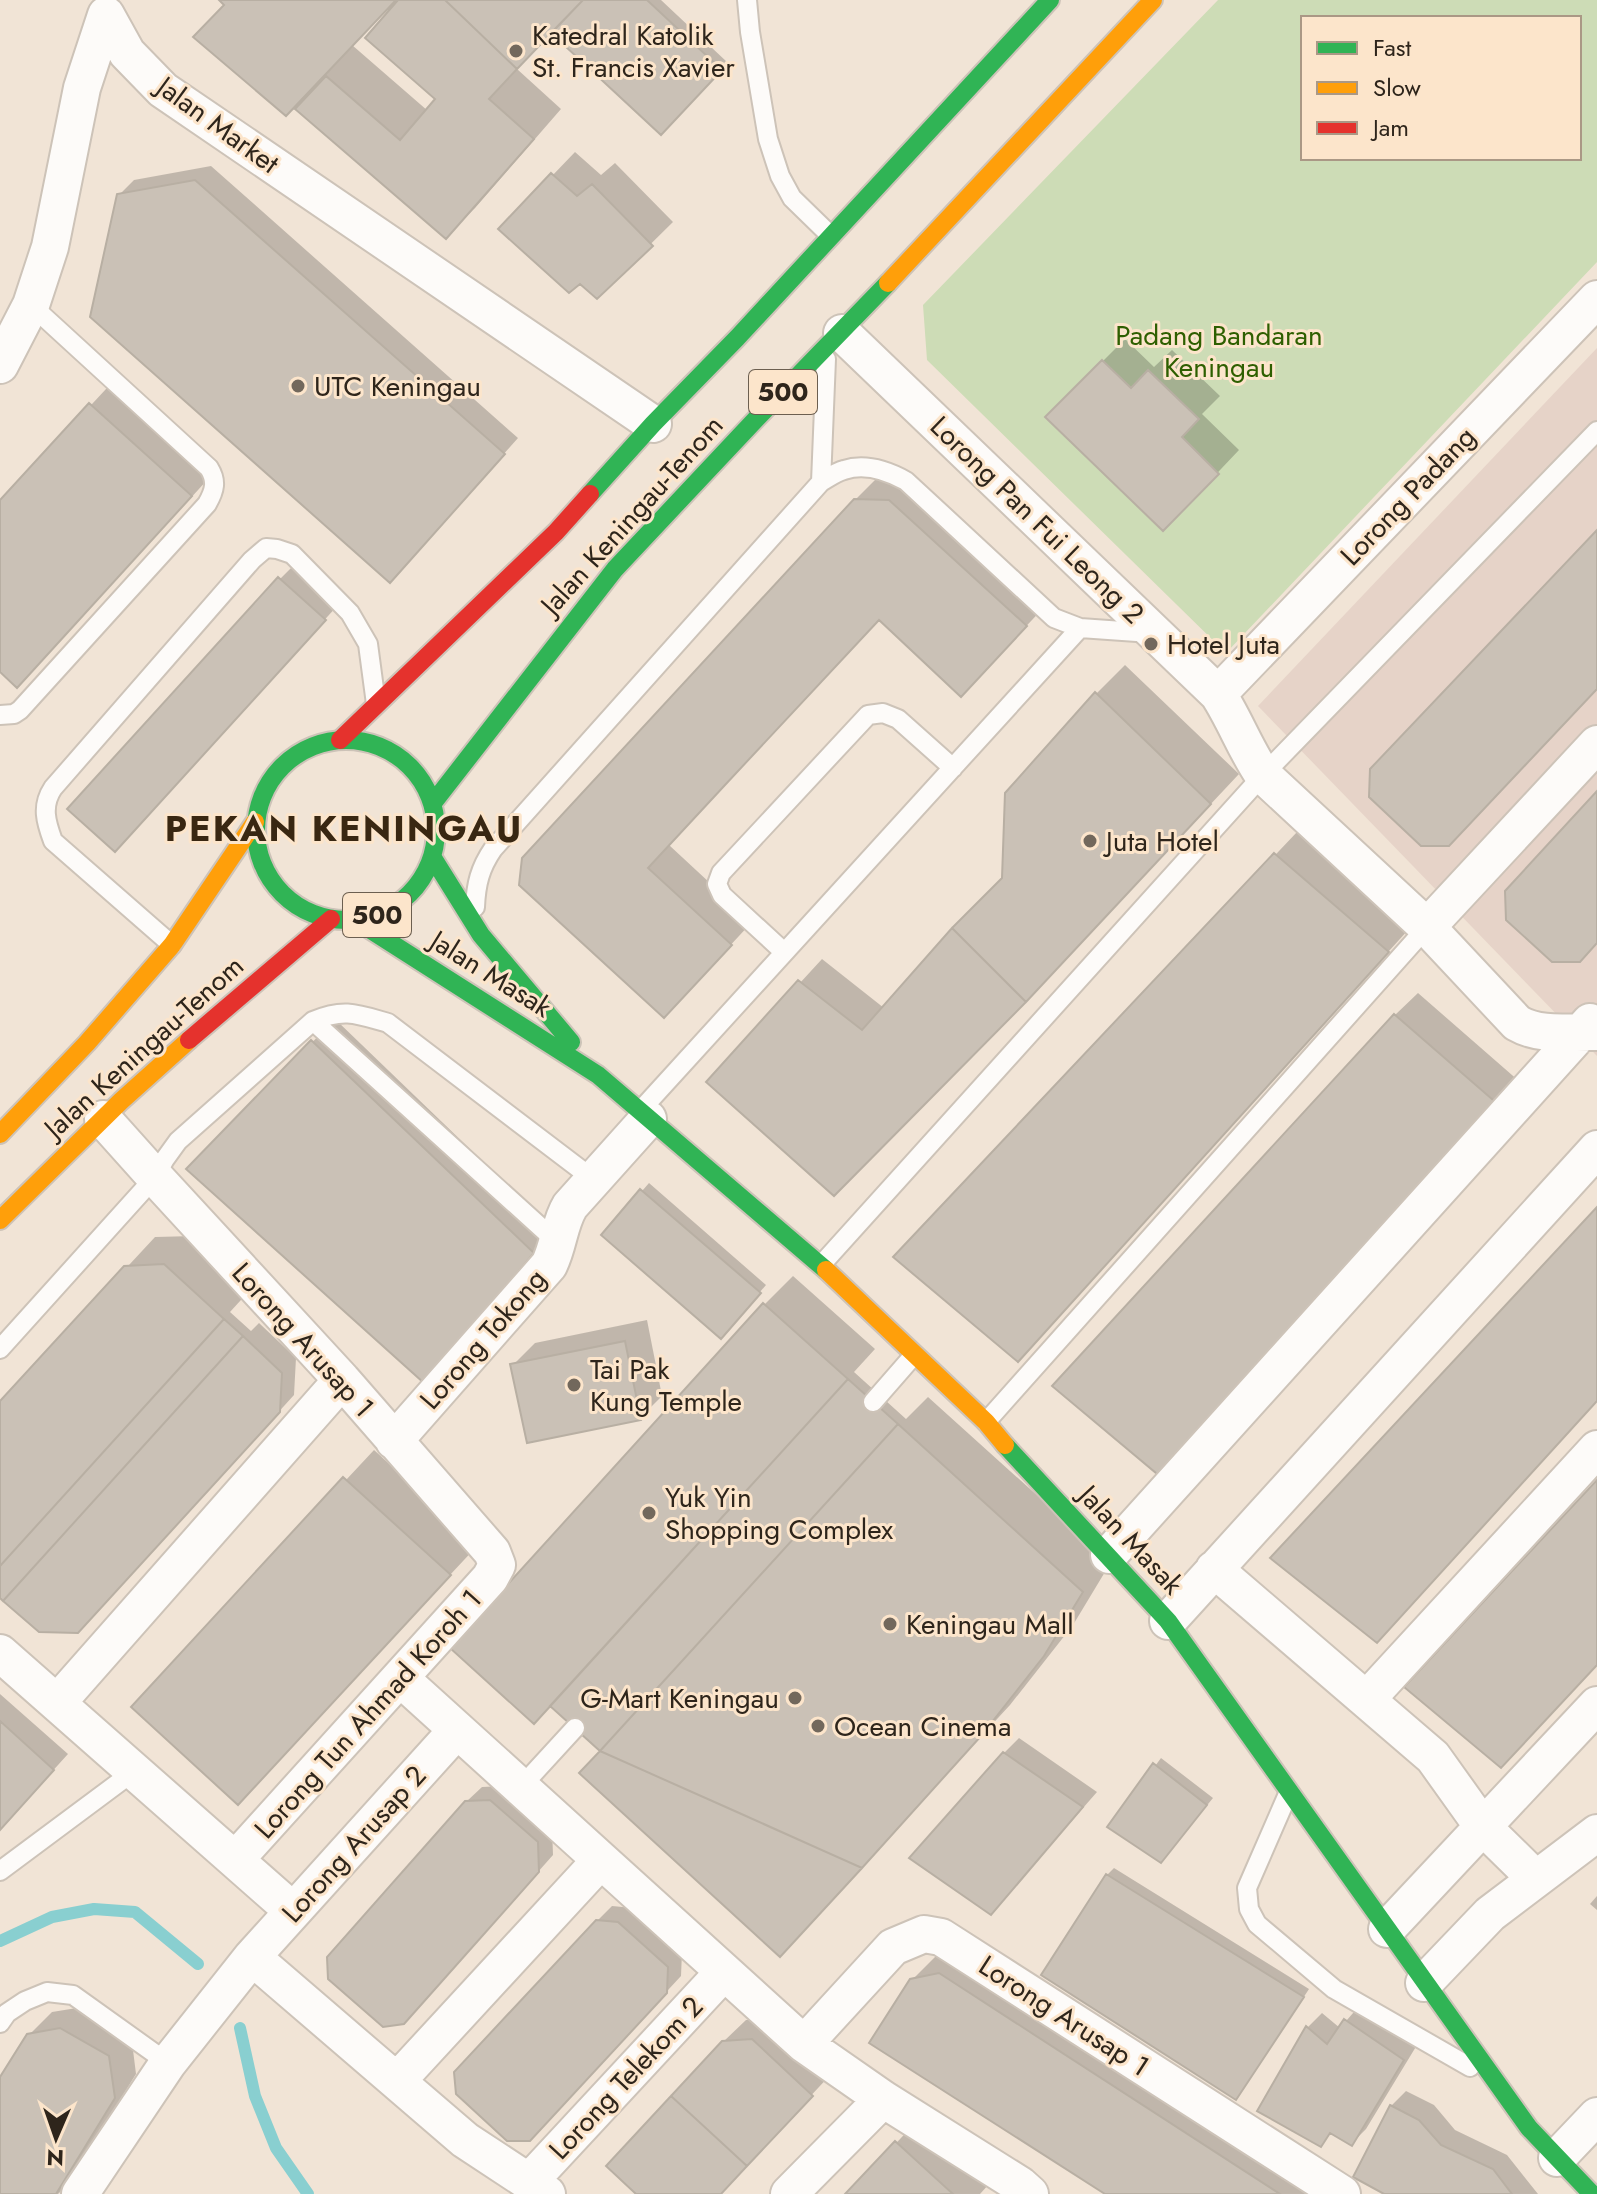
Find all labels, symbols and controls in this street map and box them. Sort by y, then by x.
place label: Katedral Katolik St. Francis Xavier [532,15,735,88]
legend [1301,16,1581,160]
text: Fast [1373,30,1411,65]
marker: Katedral Katolik St. Francis Xavier [507,42,525,60]
street label: Jalan Market [145,64,288,183]
text: Slow [1373,70,1421,105]
text: Jam [1370,110,1409,145]
park label: Padang Bandaran Keningau [1115,315,1323,388]
place label: UTC Keningau [314,366,481,407]
road number: 500 [749,370,817,414]
marker: UTC Keningau [289,377,307,395]
street label: Jalan Keningau-Tenom [529,406,733,627]
street label: Lorong Pan Fui Leong 2 [921,407,1153,633]
street label: Lorong Padang [1331,417,1485,575]
place label: Hotel Juta [1167,624,1280,665]
marker: Hotel Juta [1142,635,1160,653]
district label: PEKAN KENINGAU [165,802,523,854]
place label: Juta Hotel [1102,821,1219,862]
marker: Juta Hotel [1081,832,1099,850]
road number: 500 [343,893,411,937]
street label: Jalan Masak [419,918,560,1028]
street label: Jalan Keningau-Tenom [32,946,253,1150]
street label: Lorong Arusap 1 [222,1253,384,1427]
street label: Lorong Tokong [410,1260,556,1418]
place label: Tai Pak Kung Temple [590,1349,742,1422]
marker: Tai Pak Kung Temple [565,1376,583,1394]
street label: Jalan Masak [1067,1473,1193,1604]
place label: Yuk Yin Shopping Complex [665,1477,893,1550]
marker: Yuk Yin Shopping Complex [640,1504,658,1522]
street label: Lorong Tun Ahmad Koroh 1 [245,1580,491,1848]
place label: Keningau Mall [906,1604,1074,1645]
marker: Keningau Mall [881,1615,899,1633]
place label: G-Mart Keningau [580,1678,779,1719]
marker: G-Mart Keningau [786,1689,804,1707]
place label: Ocean Cinema [834,1706,1011,1747]
marker: Ocean Cinema [809,1717,827,1735]
street label: Lorong Arusap 2 [272,1756,436,1932]
street label: Lorong Arusap 1 [971,1945,1157,2087]
street label: Lorong Telekom 2 [539,1987,713,2169]
north arrow [16,2098,96,2178]
text: N [46,2142,65,2174]

